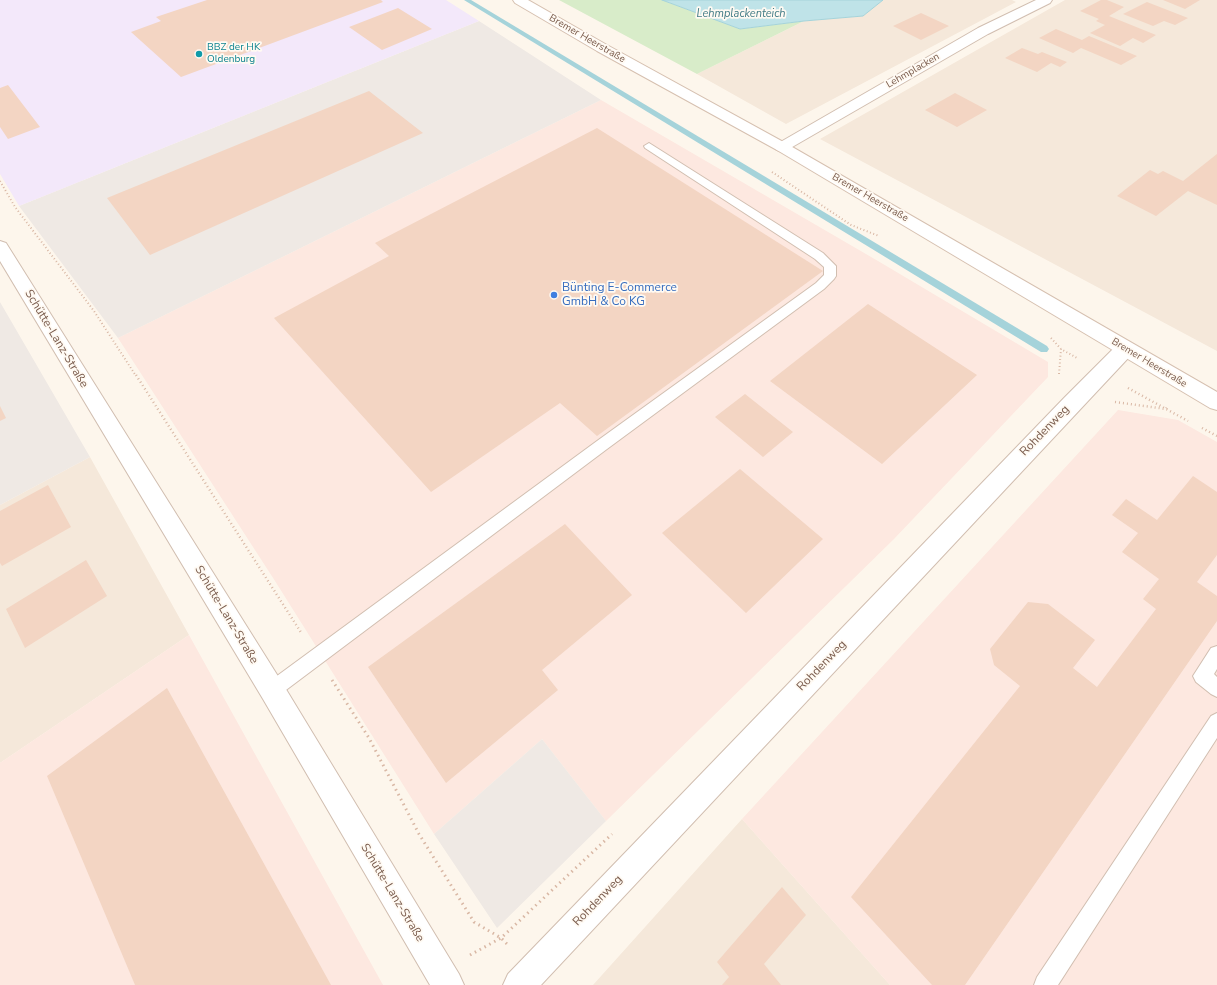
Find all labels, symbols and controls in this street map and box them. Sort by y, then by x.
water label: Lehmplackenteich [696,7,786,21]
street label: Bremer Heerstraße [547,12,627,66]
place label: BBZ der HK Oldenburg [207,42,260,66]
marker: BBZ der HK Oldenburg [194,49,204,59]
street label: Lehmplacken [884,51,942,91]
street label: Bremer Heerstraße [830,171,910,225]
place label: Bünting E-Commerce GmbH & Co KG [562,281,677,309]
street label: Schütte-Lanz-Straße [21,287,91,391]
marker: Bünting E-Commerce GmbH & Co KG [549,290,559,300]
street label: Bremer Heerstraße [1109,336,1189,390]
street label: Rohdenweg [1017,403,1073,459]
street label: Schütte-Lanz-Straße [191,563,261,667]
street label: Rohdenweg [794,638,850,694]
street label: Schütte-Lanz-Straße [357,841,427,945]
street label: Rohdenweg [570,873,626,929]

